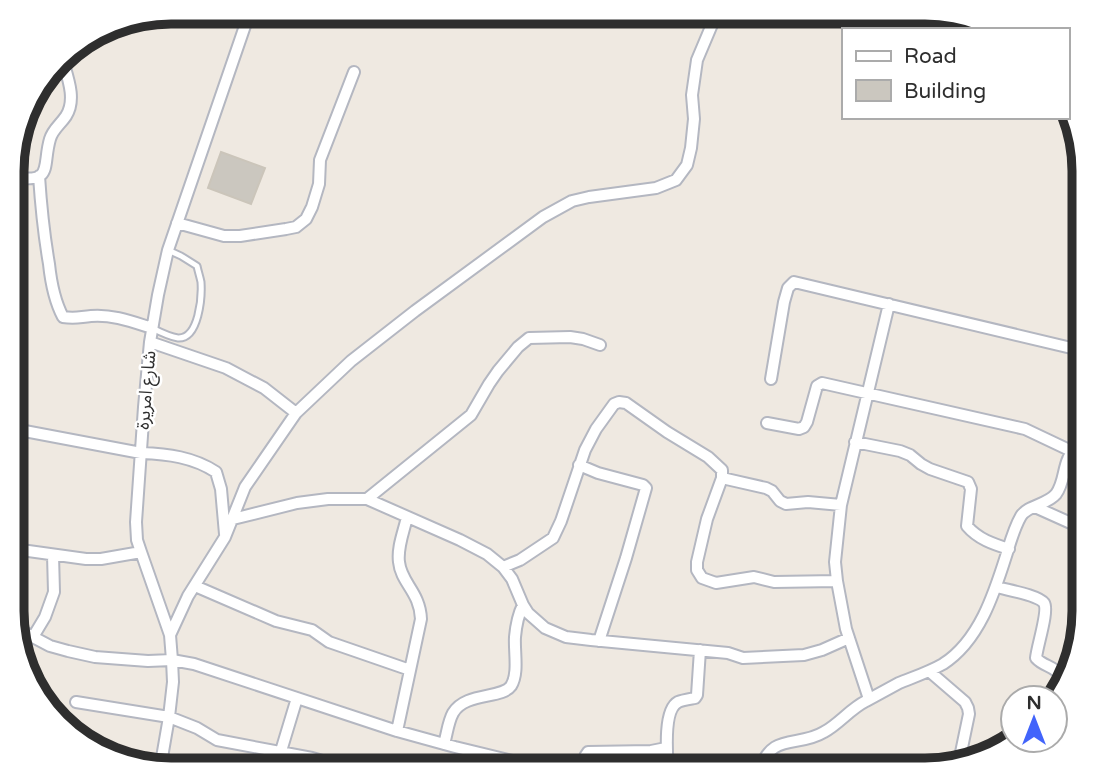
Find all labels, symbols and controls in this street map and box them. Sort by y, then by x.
legend [842,28,1069,119]
text: Road [904,44,957,69]
text: Building [904,79,986,104]
street label: شارع امريرة [132,350,163,431]
north arrow [999,684,1069,754]
text: N [1026,692,1042,714]

